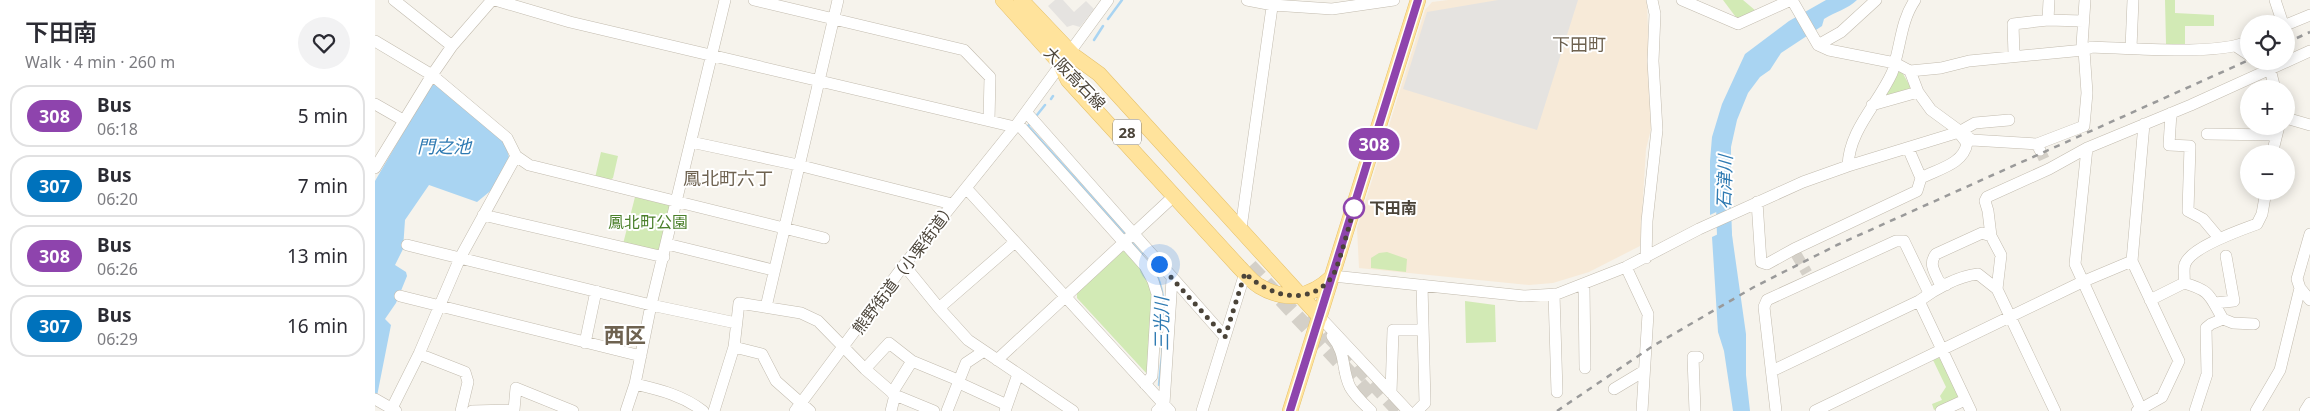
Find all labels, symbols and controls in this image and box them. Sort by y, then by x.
text: 下田南 [25,15,97,48]
map controls [2240,15,2295,200]
button: locate [2240,15,2295,70]
button: heart [298,17,350,69]
district label: 下田町 [1552,32,1606,56]
street label: 大阪高石線 [1039,42,1111,114]
text: Walk · 4 min · 260 m [25,51,175,73]
button: + [2240,80,2295,135]
text: Bus [97,92,132,118]
text: 5 min [298,103,348,129]
text: 308 [39,104,70,128]
text: 06:18 [97,118,138,140]
road number: 28 [1113,120,1141,144]
line badge: 308 [1345,128,1403,160]
text: 308 [1359,132,1389,156]
water label: 門之池 [417,134,473,158]
button: − [2240,145,2295,200]
water label: 石津川 [1711,153,1737,209]
text: Bus [97,162,132,188]
district label: 鳳北町六丁 [683,166,773,190]
text: 7 min [298,173,348,199]
text: 307 [39,174,70,198]
text: 06:20 [97,188,138,210]
street label: 熊野街道（小栗街道） [847,197,961,339]
marker: 下田南 [1343,197,1365,219]
place label: 下田南 [1369,197,1417,219]
park label: 鳳北町公園 [608,211,688,233]
text: Bus [97,232,132,258]
text: 13 min [287,243,348,269]
text: 308 [39,244,70,268]
your location [1147,252,1172,277]
text: 06:26 [97,258,138,280]
water label: 三光川 [1149,295,1173,351]
text: Bus [97,302,132,328]
text: 16 min [287,313,348,339]
text: 307 [39,314,70,338]
district label: 西区 [604,321,646,349]
text: 06:29 [97,328,138,350]

